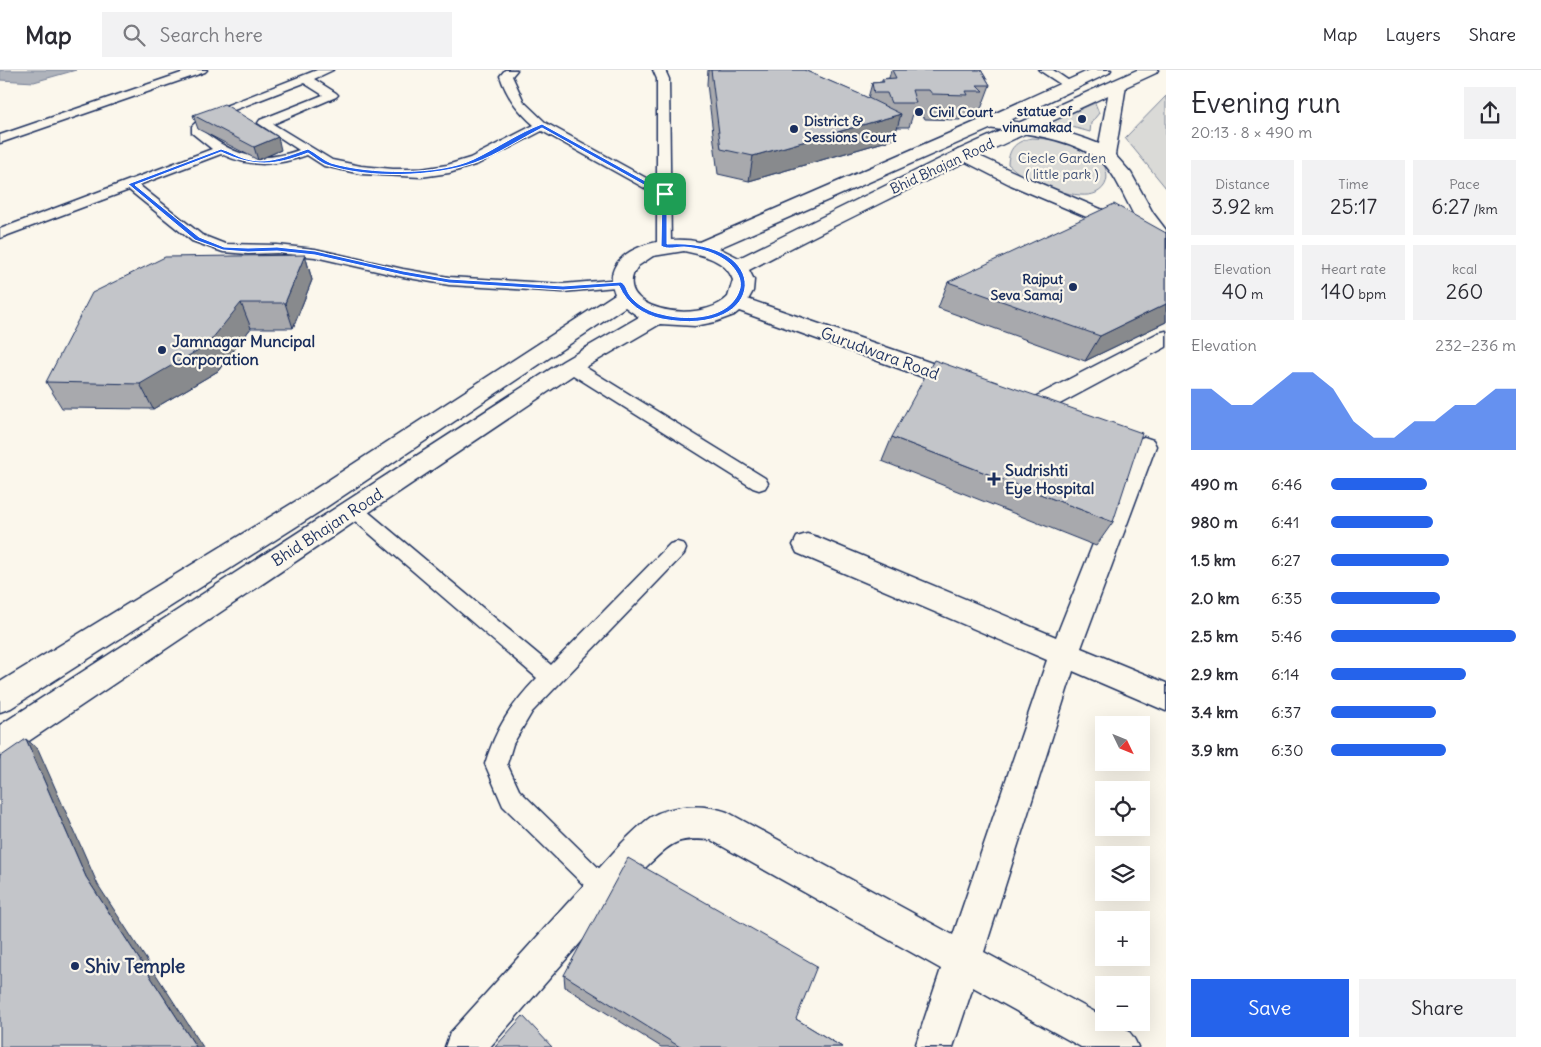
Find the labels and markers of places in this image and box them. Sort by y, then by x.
place label: statue of vinumakad [1002,102,1073,136]
place label: Civil Court [929,103,994,121]
marker: Civil Court [913,106,925,118]
place label: District & Sessions Court [804,112,897,146]
marker: statue of vinumakad [1076,113,1088,125]
marker: District & Sessions Court [788,123,800,135]
pin [644,173,686,215]
place label: Rajput Seva Samaj [990,270,1063,304]
marker: Rajput Seva Samaj [1067,281,1079,293]
place label: Jamnagar Muncipal Corporation [172,331,315,370]
marker: Jamnagar Muncipal Corporation [156,344,168,356]
place label: Sudrishti Eye Hospital [1005,460,1094,499]
marker: Sudrishti Eye Hospital [987,472,1001,486]
place label: Shiv Temple [85,954,185,978]
marker: Shiv Temple [69,960,81,972]

